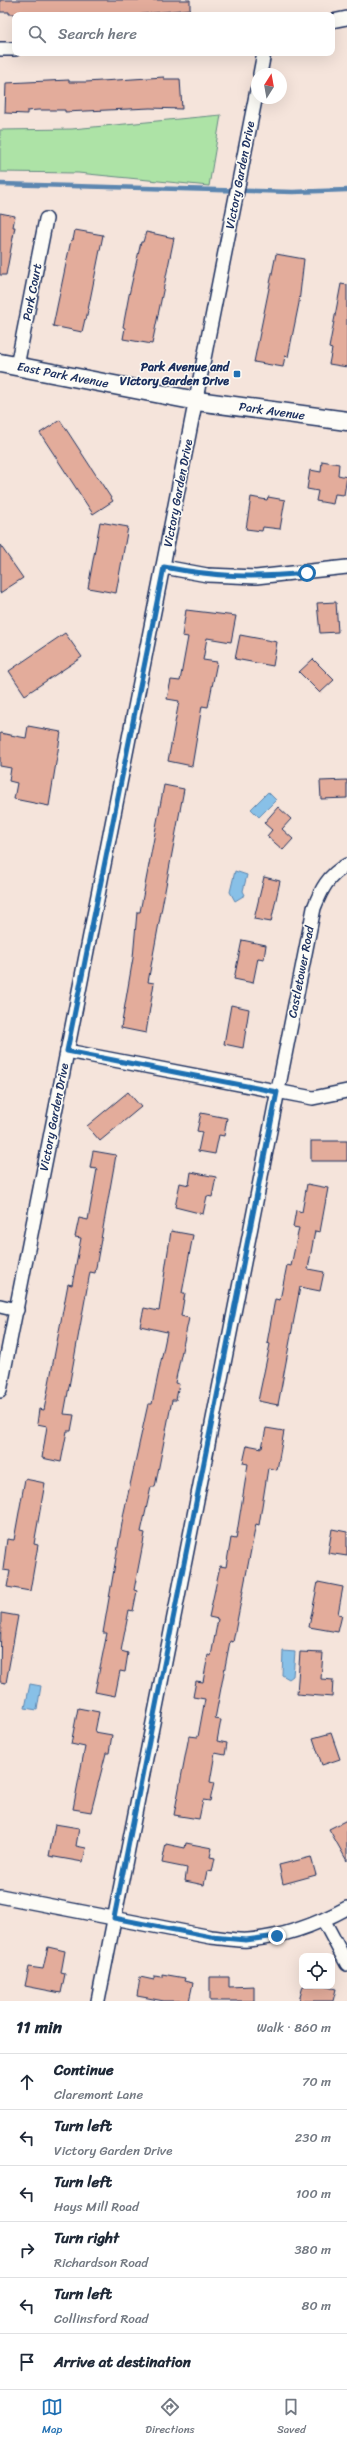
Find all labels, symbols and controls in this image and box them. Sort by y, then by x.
search box [12,12,335,56]
text: Search here [58,21,137,47]
icon: search [26,23,48,45]
north arrow [251,68,287,104]
street label: Victory Garden Drive [219,119,261,231]
street label: Park Court [16,261,48,323]
street label: East Park Avenue [15,355,111,395]
place label: Park Avenue and Victory Garden Drive [120,356,231,392]
marker: Park Avenue and Victory Garden Drive [232,369,242,379]
street label: Park Avenue [238,395,306,427]
street label: Victory Garden Drive [157,437,199,549]
route start [298,564,316,582]
street label: Castletower Road [281,922,321,1020]
street label: Victory Garden Drive [33,1061,75,1173]
route end [268,1927,286,1945]
map controls [299,1953,335,1989]
button: locate [299,1953,335,1989]
text: 11 min [16,2012,62,2042]
text: Walk · 860 m [257,2016,331,2039]
text: Continue [54,2057,114,2083]
text: 70 m [302,2070,331,2093]
icon: ahead [16,2071,38,2093]
text: Claremont Lane [54,2083,143,2106]
text: Turn left [54,2113,112,2139]
text: 230 m [295,2126,331,2149]
icon: left [16,2127,38,2149]
text: Victory Garden Drive [54,2139,172,2162]
text: Turn left [54,2169,112,2195]
text: 100 m [296,2182,331,2205]
icon: left [16,2183,38,2205]
text: Hays Mill Road [54,2195,139,2218]
text: Turn right [54,2225,119,2251]
text: 380 m [294,2238,331,2261]
icon: right [16,2239,38,2261]
text: Richardson Road [54,2251,148,2274]
text: Turn left [54,2281,112,2307]
text: 80 m [302,2294,331,2317]
icon: left [16,2295,38,2317]
text: Collinsford Road [54,2307,148,2330]
text: Arrive at destination [54,2349,191,2375]
icon: arrive [16,2351,38,2373]
tab: Map [41,2396,63,2439]
tab: Directions [145,2396,195,2439]
tab: Saved [277,2396,306,2439]

